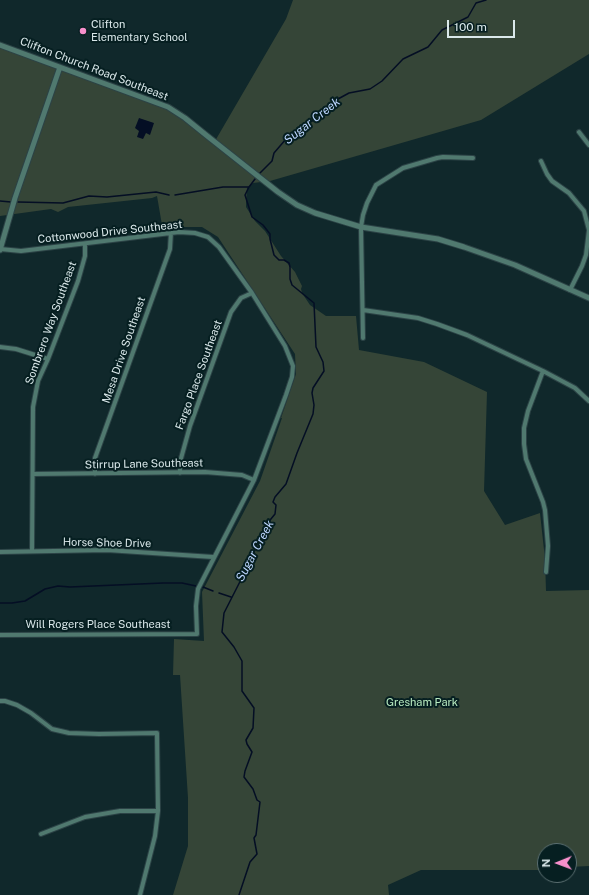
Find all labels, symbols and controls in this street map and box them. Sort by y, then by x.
scale bar [449,12,517,38]
place label: Clifton Elementary School [91,18,188,44]
text: 100 m [454,20,487,34]
marker: Clifton Elementary School [78,26,88,36]
street label: Clifton Church Road Southeast [18,35,170,103]
water label: Sugar Creek [281,95,343,147]
street label: Cottonwood Drive Southeast [37,218,183,246]
street label: Sombrero Way Southeast [23,260,79,386]
street label: Mesa Drive Southeast [100,295,148,405]
street label: Fargo Place Southeast [173,318,225,432]
street label: Stirrup Lane Southeast [85,456,203,472]
water label: Sugar Creek [233,518,277,584]
street label: Horse Shoe Drive [63,536,151,550]
street label: Will Rogers Place Southeast [26,618,170,632]
park label: Gresham Park [386,696,458,710]
north arrow [537,843,577,883]
text: N [540,859,552,868]

